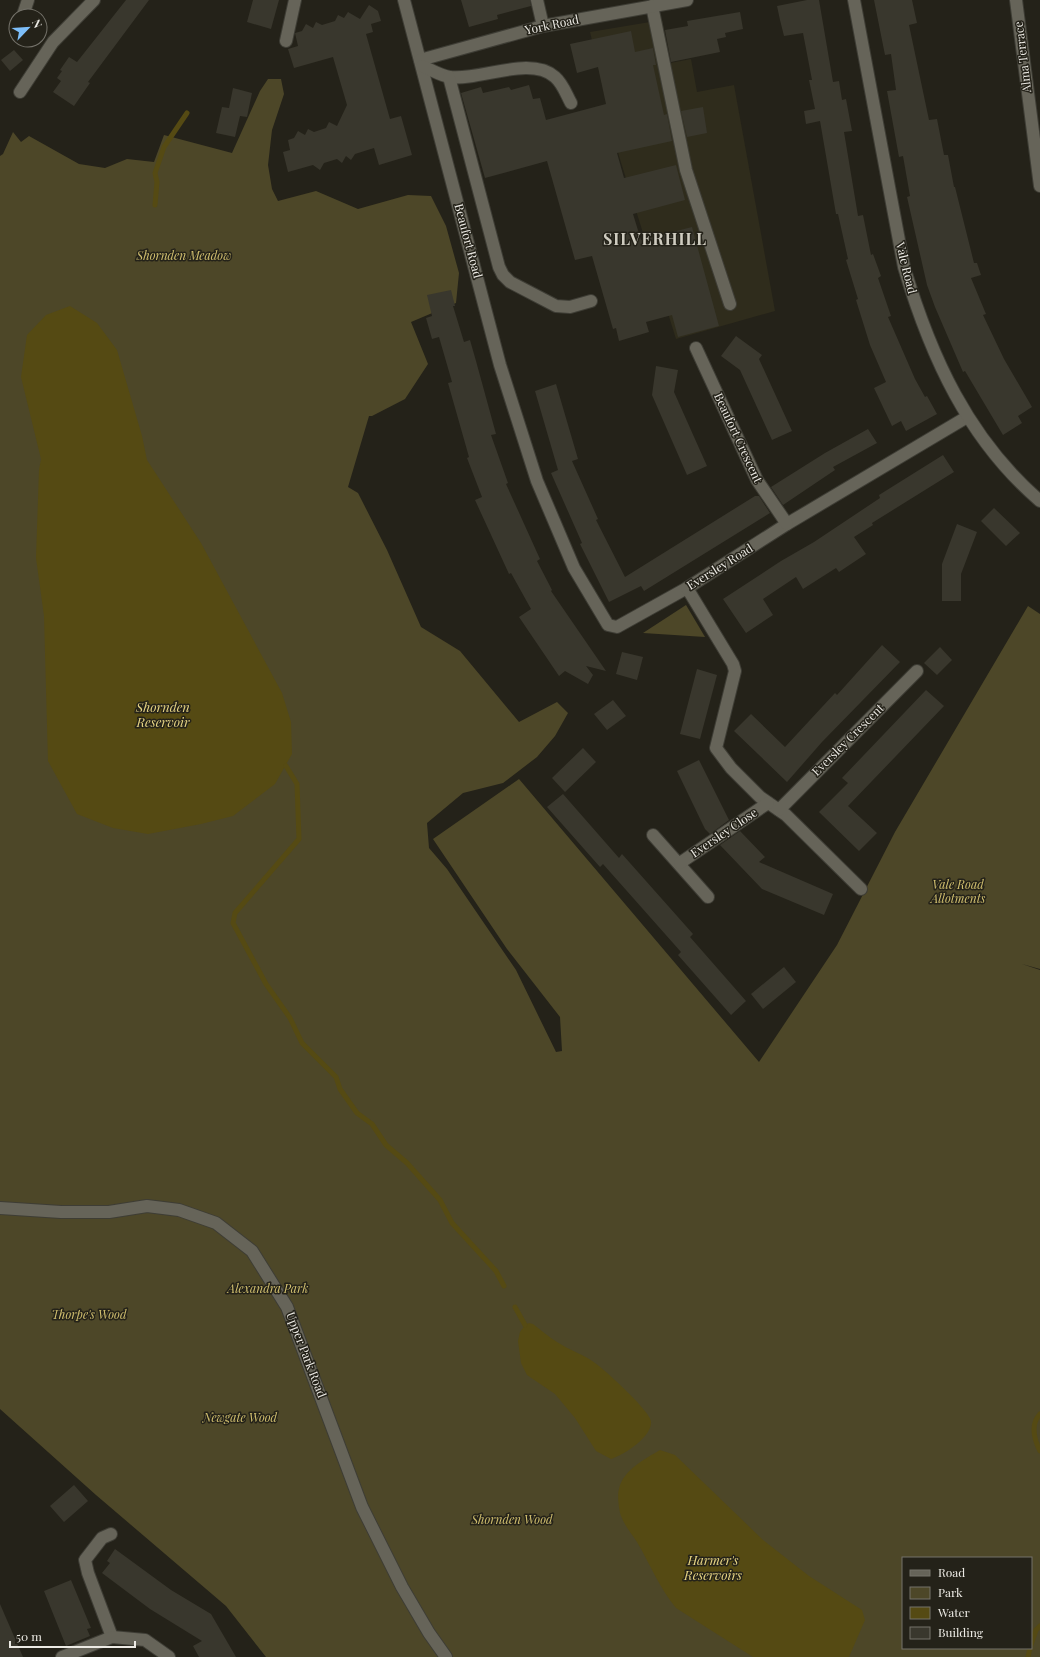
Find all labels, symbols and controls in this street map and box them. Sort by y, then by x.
north arrow [8,8,48,48]
street label: York Road [522,11,580,38]
text: N [29,17,46,30]
street label: Alma Terrace [1010,21,1034,95]
street label: Beaufort Road [451,202,487,280]
district label: SILVERHILL [603,228,707,249]
street label: Vale Road [893,239,921,295]
park label: Shornden Meadow [136,247,231,263]
street label: Beaufort Crescent [711,390,767,486]
street label: Eversley Road [683,539,756,593]
water label: Shornden Reservoir [135,698,190,730]
street label: Eversley Crescent [808,699,887,779]
street label: Eversley Close [687,804,760,860]
park label: Vale Road Allotments [929,876,986,906]
park label: Alexandra Park [226,1280,308,1296]
park label: Thorpe's Wood [52,1306,127,1322]
street label: Upper Park Road [283,1309,331,1400]
park label: Newgate Wood [202,1409,278,1425]
park label: Shornden Wood [470,1511,553,1527]
water label: Harmer's Reservoirs [683,1551,742,1583]
legend [902,1557,1032,1649]
text: Road [938,1564,965,1580]
text: Park [938,1584,963,1600]
text: Water [937,1604,971,1620]
scale bar [10,1623,135,1649]
text: Building [938,1624,984,1640]
text: 50 m [16,1628,42,1644]

